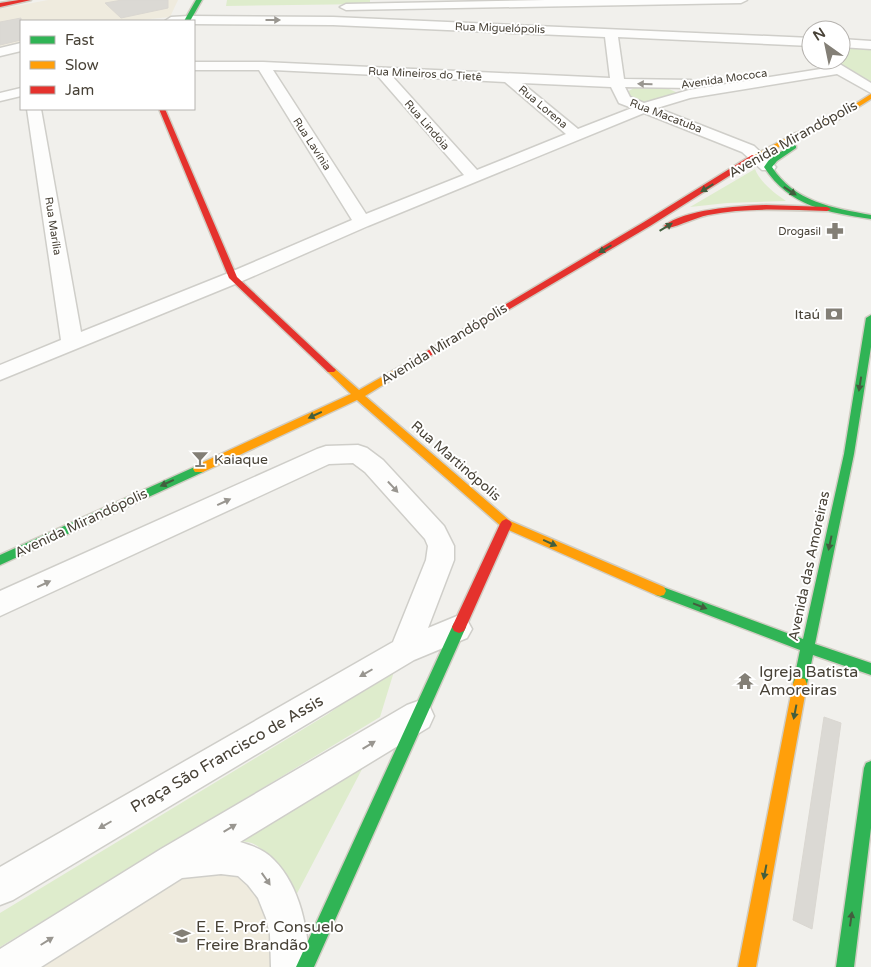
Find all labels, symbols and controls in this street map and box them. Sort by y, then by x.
one-way arrow [265,16,281,24]
legend [20,20,195,110]
street label: Rua Miguelópolis [455,20,545,36]
north arrow [801,20,851,70]
text: N [810,24,829,45]
text: Fast [65,31,95,49]
text: Slow [65,56,99,74]
street label: Rua Mineiros do Tietê [368,65,482,83]
street label: Avenida Mococa [680,67,768,91]
one-way arrow [636,80,652,88]
text: Jam [65,81,94,99]
street label: Rua Lorena [516,83,570,131]
street label: Rua Macatuba [628,96,704,136]
street label: Avenida Mirandópolis [726,96,861,181]
street label: Rua Lindóia [402,97,452,153]
street label: Rua Lavínia [290,115,334,173]
one-way arrow [700,183,713,192]
one-way arrow [783,187,796,196]
street label: Rua Marília [42,196,64,256]
pharmacy icon: Drogasil [825,221,845,241]
one-way arrow [660,222,673,231]
place label: Drogasil [778,225,821,238]
one-way arrow [599,245,612,254]
street label: Avenida Mirandópolis [378,299,511,389]
bank icon: Itaú [824,304,844,324]
place label: Itaú [794,306,820,323]
one-way arrow [856,376,864,392]
one-way arrow [307,411,322,419]
street label: Rua Martinópolis [408,417,505,505]
bar icon: Kaiaque [190,449,210,469]
place label: Kaiaque [214,451,268,468]
one-way arrow [160,479,174,487]
one-way arrow [387,481,399,493]
street label: Avenida Mirandópolis [12,485,150,561]
street label: Avenida das Amoreiras [785,489,833,643]
one-way arrow [217,497,231,505]
one-way arrow [825,536,833,552]
one-way arrow [543,540,557,548]
one-way arrow [37,580,51,588]
one-way arrow [693,602,708,610]
place label: Igreja Batista Amoreiras [759,662,858,700]
one-way arrow [359,669,374,677]
temple icon: Igreja Batista Amoreiras [735,671,755,691]
street label: Praça São Francisco de Assis [127,691,327,817]
one-way arrow [790,704,798,720]
one-way arrow [363,740,376,749]
one-way arrow [98,821,112,830]
one-way arrow [224,824,237,833]
one-way arrow [760,864,768,880]
one-way arrow [261,872,271,886]
one-way arrow [847,910,855,926]
place label: E. E. Prof. Consuelo Freire Brandão [196,917,344,955]
school or university icon: E. E. Prof. Consuelo Freire Brandão [172,926,192,946]
one-way arrow [40,937,54,946]

